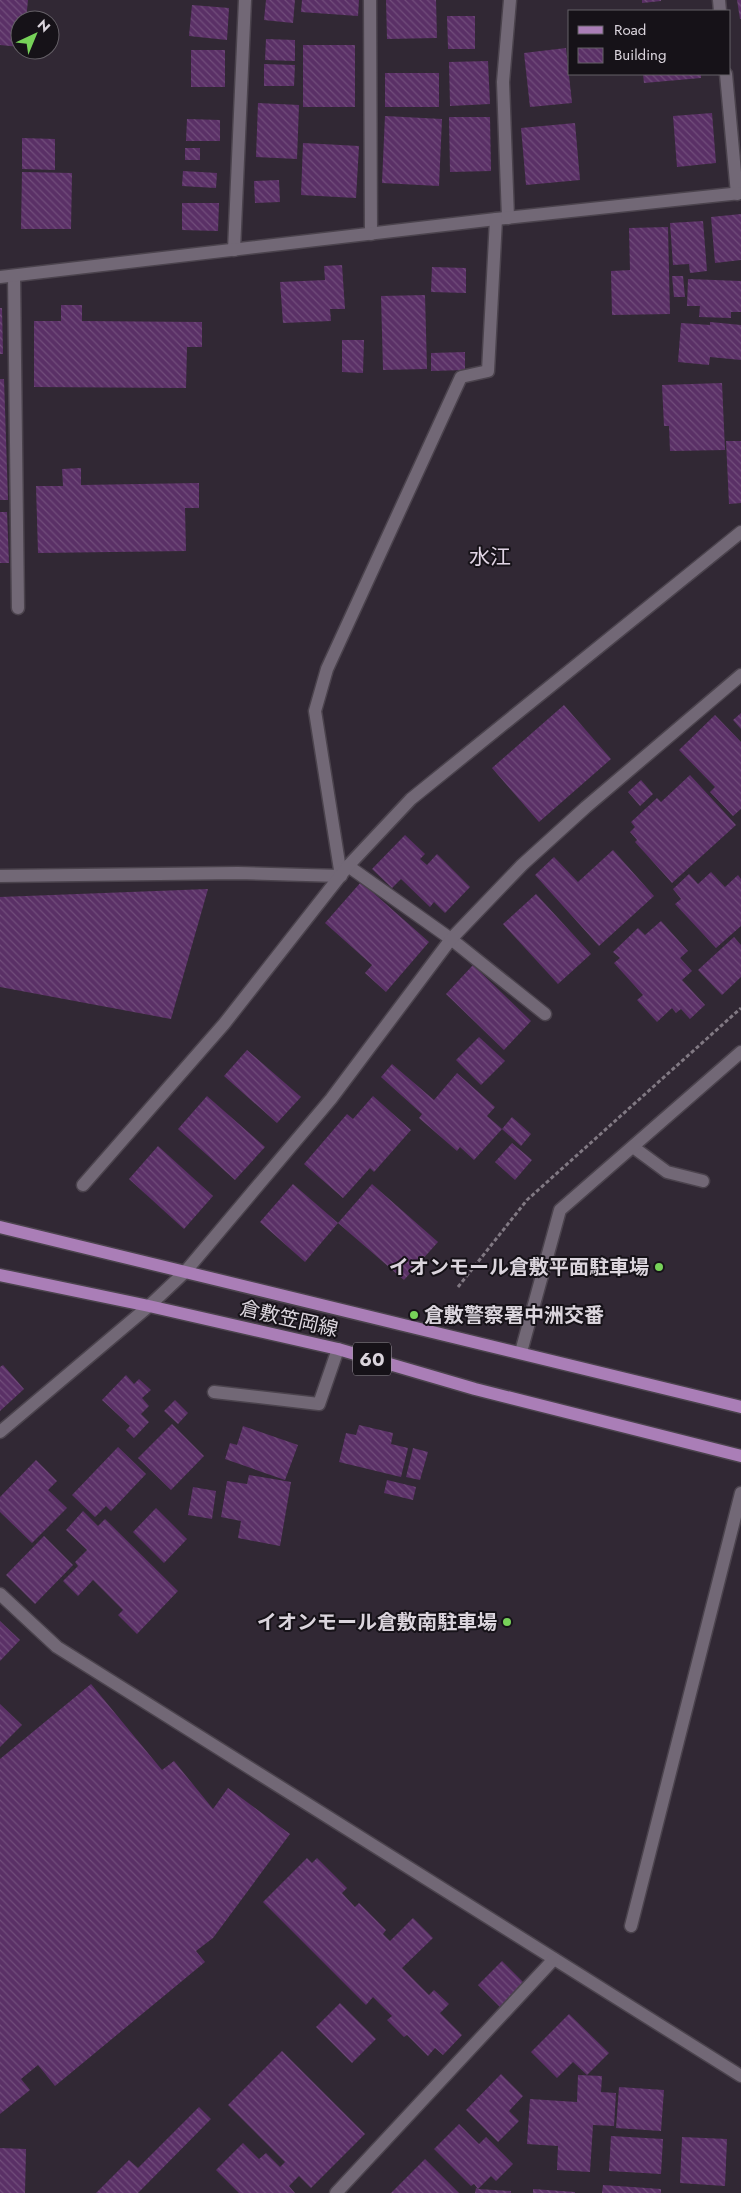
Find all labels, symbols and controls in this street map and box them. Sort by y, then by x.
north arrow [10,10,60,60]
legend [568,10,731,75]
text: N [33,15,55,37]
text: Road [614,19,646,41]
text: Building [614,44,666,66]
district label: 水江 [469,542,511,572]
place label: イオンモール倉敷平面駐車場 [389,1253,649,1282]
marker: イオンモール倉敷平面駐車場 [653,1261,665,1273]
street label: 倉敷笠岡線 [237,1294,341,1344]
place label: 倉敷警察署中洲交番 [424,1301,604,1330]
marker: 倉敷警察署中洲交番 [408,1309,420,1321]
road number: 60 [353,1342,391,1376]
place label: イオンモール倉敷南駐車場 [257,1608,497,1637]
marker: イオンモール倉敷南駐車場 [501,1616,513,1628]

